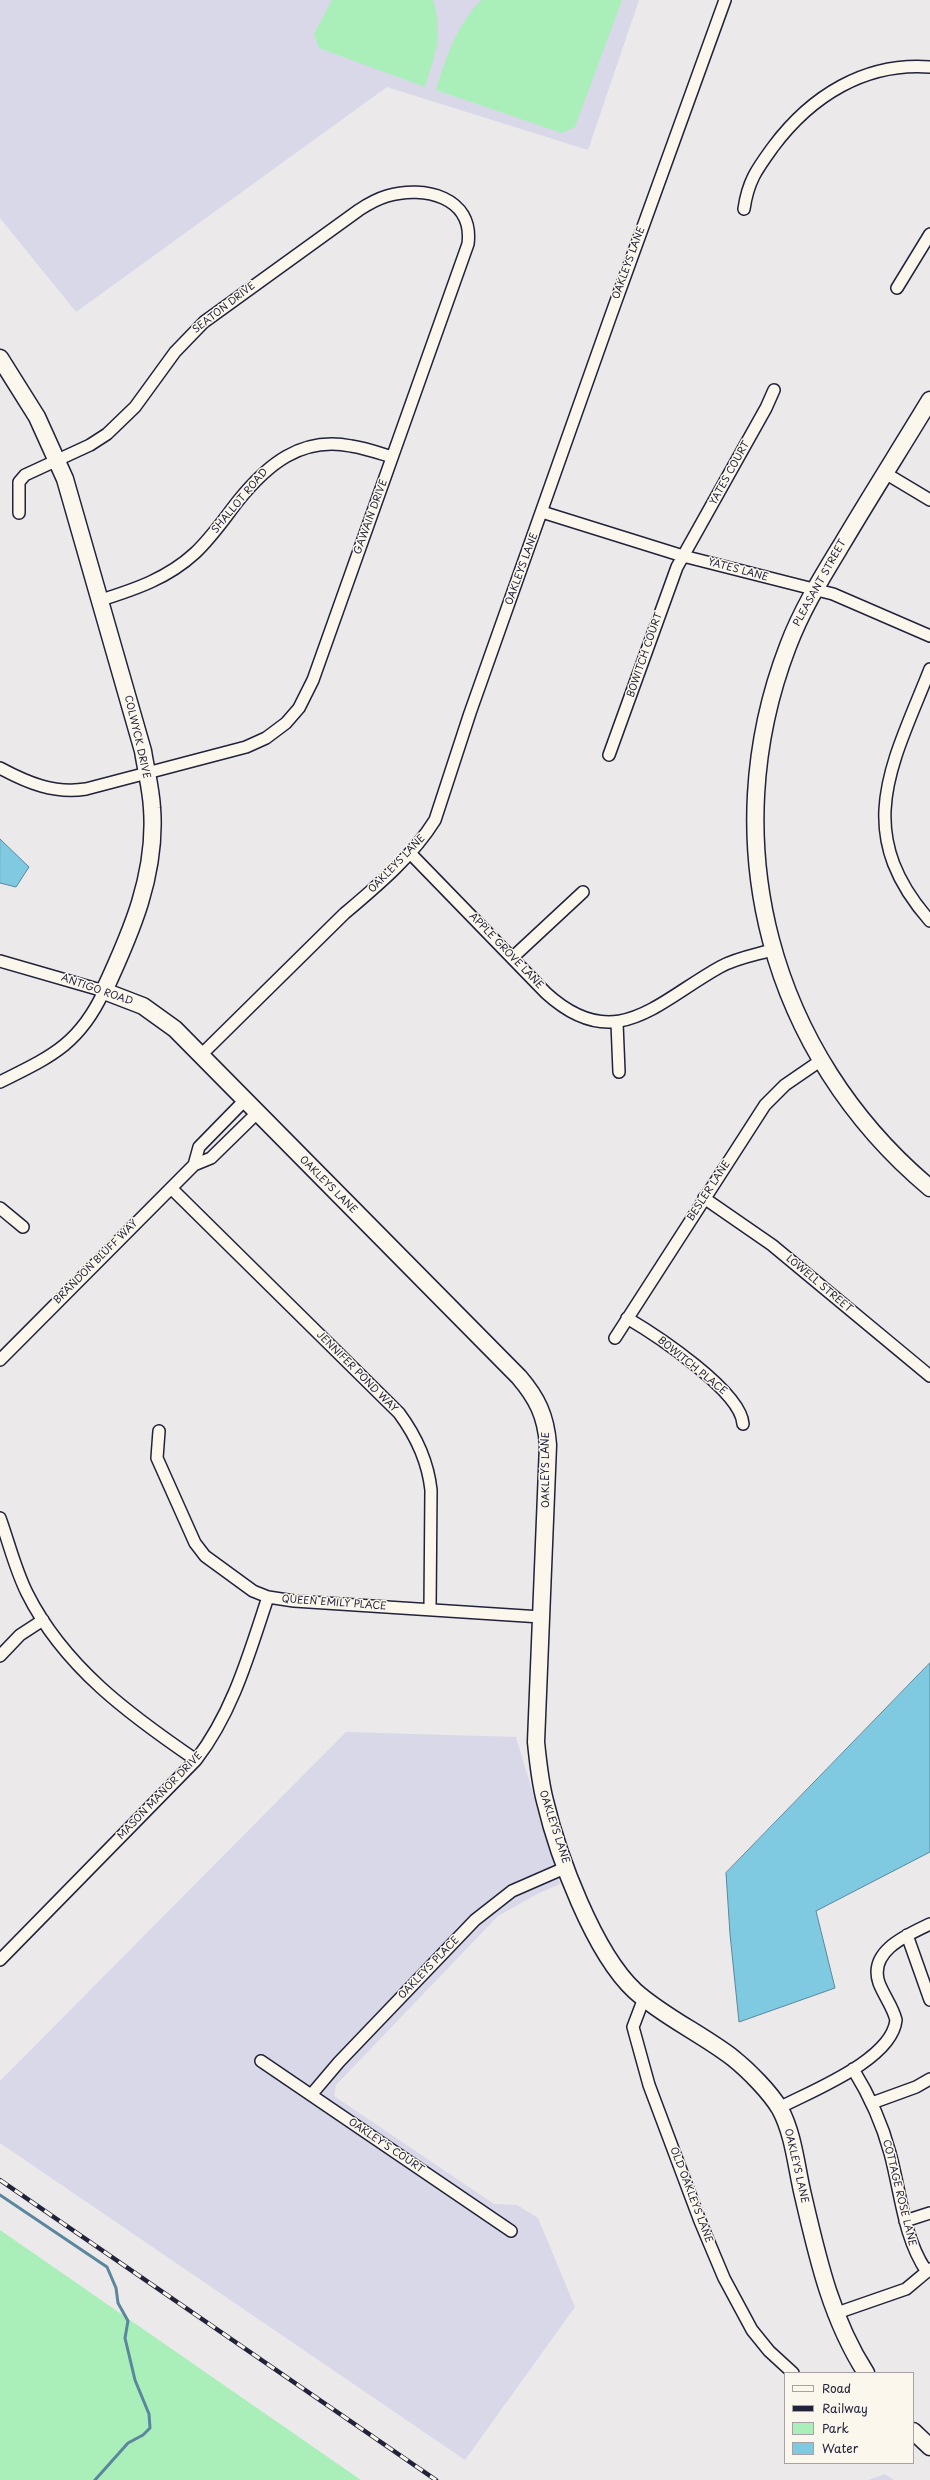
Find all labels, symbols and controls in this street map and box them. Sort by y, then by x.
street label: OAKLEYS LANE [610,225,648,301]
street label: SEATON DRIVE [190,280,258,336]
street label: YATES COURT [707,439,753,507]
street label: SHALLOT ROAD [209,466,271,536]
street label: GAWAIN DRIVE [352,478,390,556]
street label: OAKLEYS LANE [503,531,541,607]
street label: PLEASANT STREET [791,538,849,628]
street label: YATES LANE [707,556,769,584]
street label: BOWITCH COURT [625,611,665,699]
street label: COLWYCK DRIVE [122,694,152,780]
street label: OAKLEYS LANE [366,832,428,896]
street label: APPLE GROVE LANE [466,910,546,992]
street label: ANTIGO ROAD [59,972,135,1008]
street label: OAKLEYS LANE [297,1154,359,1216]
street label: BESLER LANE [685,1158,733,1224]
street label: BRANDON BLUFF WAY [51,1217,141,1307]
street label: LOWELL STREET [783,1253,855,1315]
street label: JENNIFER POND WAY [314,1329,400,1415]
street label: BOWITCH PLACE [655,1334,729,1398]
street label: OAKLEYS LANE [540,1432,552,1508]
street label: QUEEN EMILY PLACE [281,1593,387,1613]
street label: MASON MANOR DRIVE [115,1750,205,1842]
street label: OAKLEYS LANE [537,1789,571,1865]
street label: OAKLEYS PLACE [396,1934,462,2002]
street label: OAKLEY'S COURT [346,2116,426,2176]
street label: OAKLEYS LANE [782,2128,810,2204]
street label: COTTAGE ROSE LANE [880,2138,918,2248]
street label: OLD OAKLEYS LANE [667,2145,715,2245]
legend [784,2372,914,2464]
text: Road [822,2379,851,2397]
text: Railway [822,2399,868,2417]
text: Park [822,2419,849,2437]
text: Water [822,2439,858,2457]

